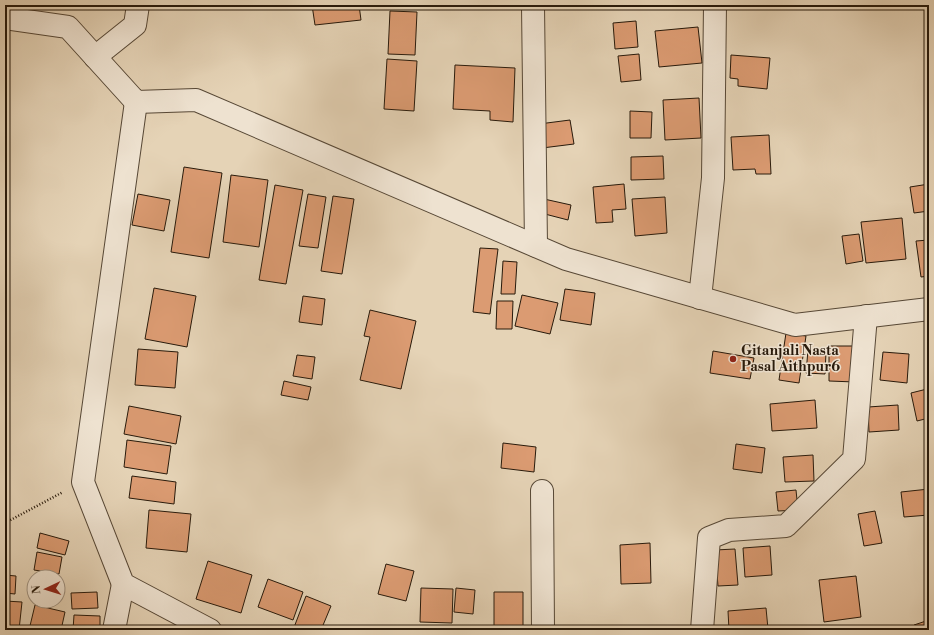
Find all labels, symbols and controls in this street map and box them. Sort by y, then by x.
place label: Gitanjali Nasta Pasal Aithpur6 [741,342,840,376]
marker: Gitanjali Nasta Pasal Aithpur6 [728,354,738,364]
north arrow [26,569,66,609]
text: N [30,585,44,594]

